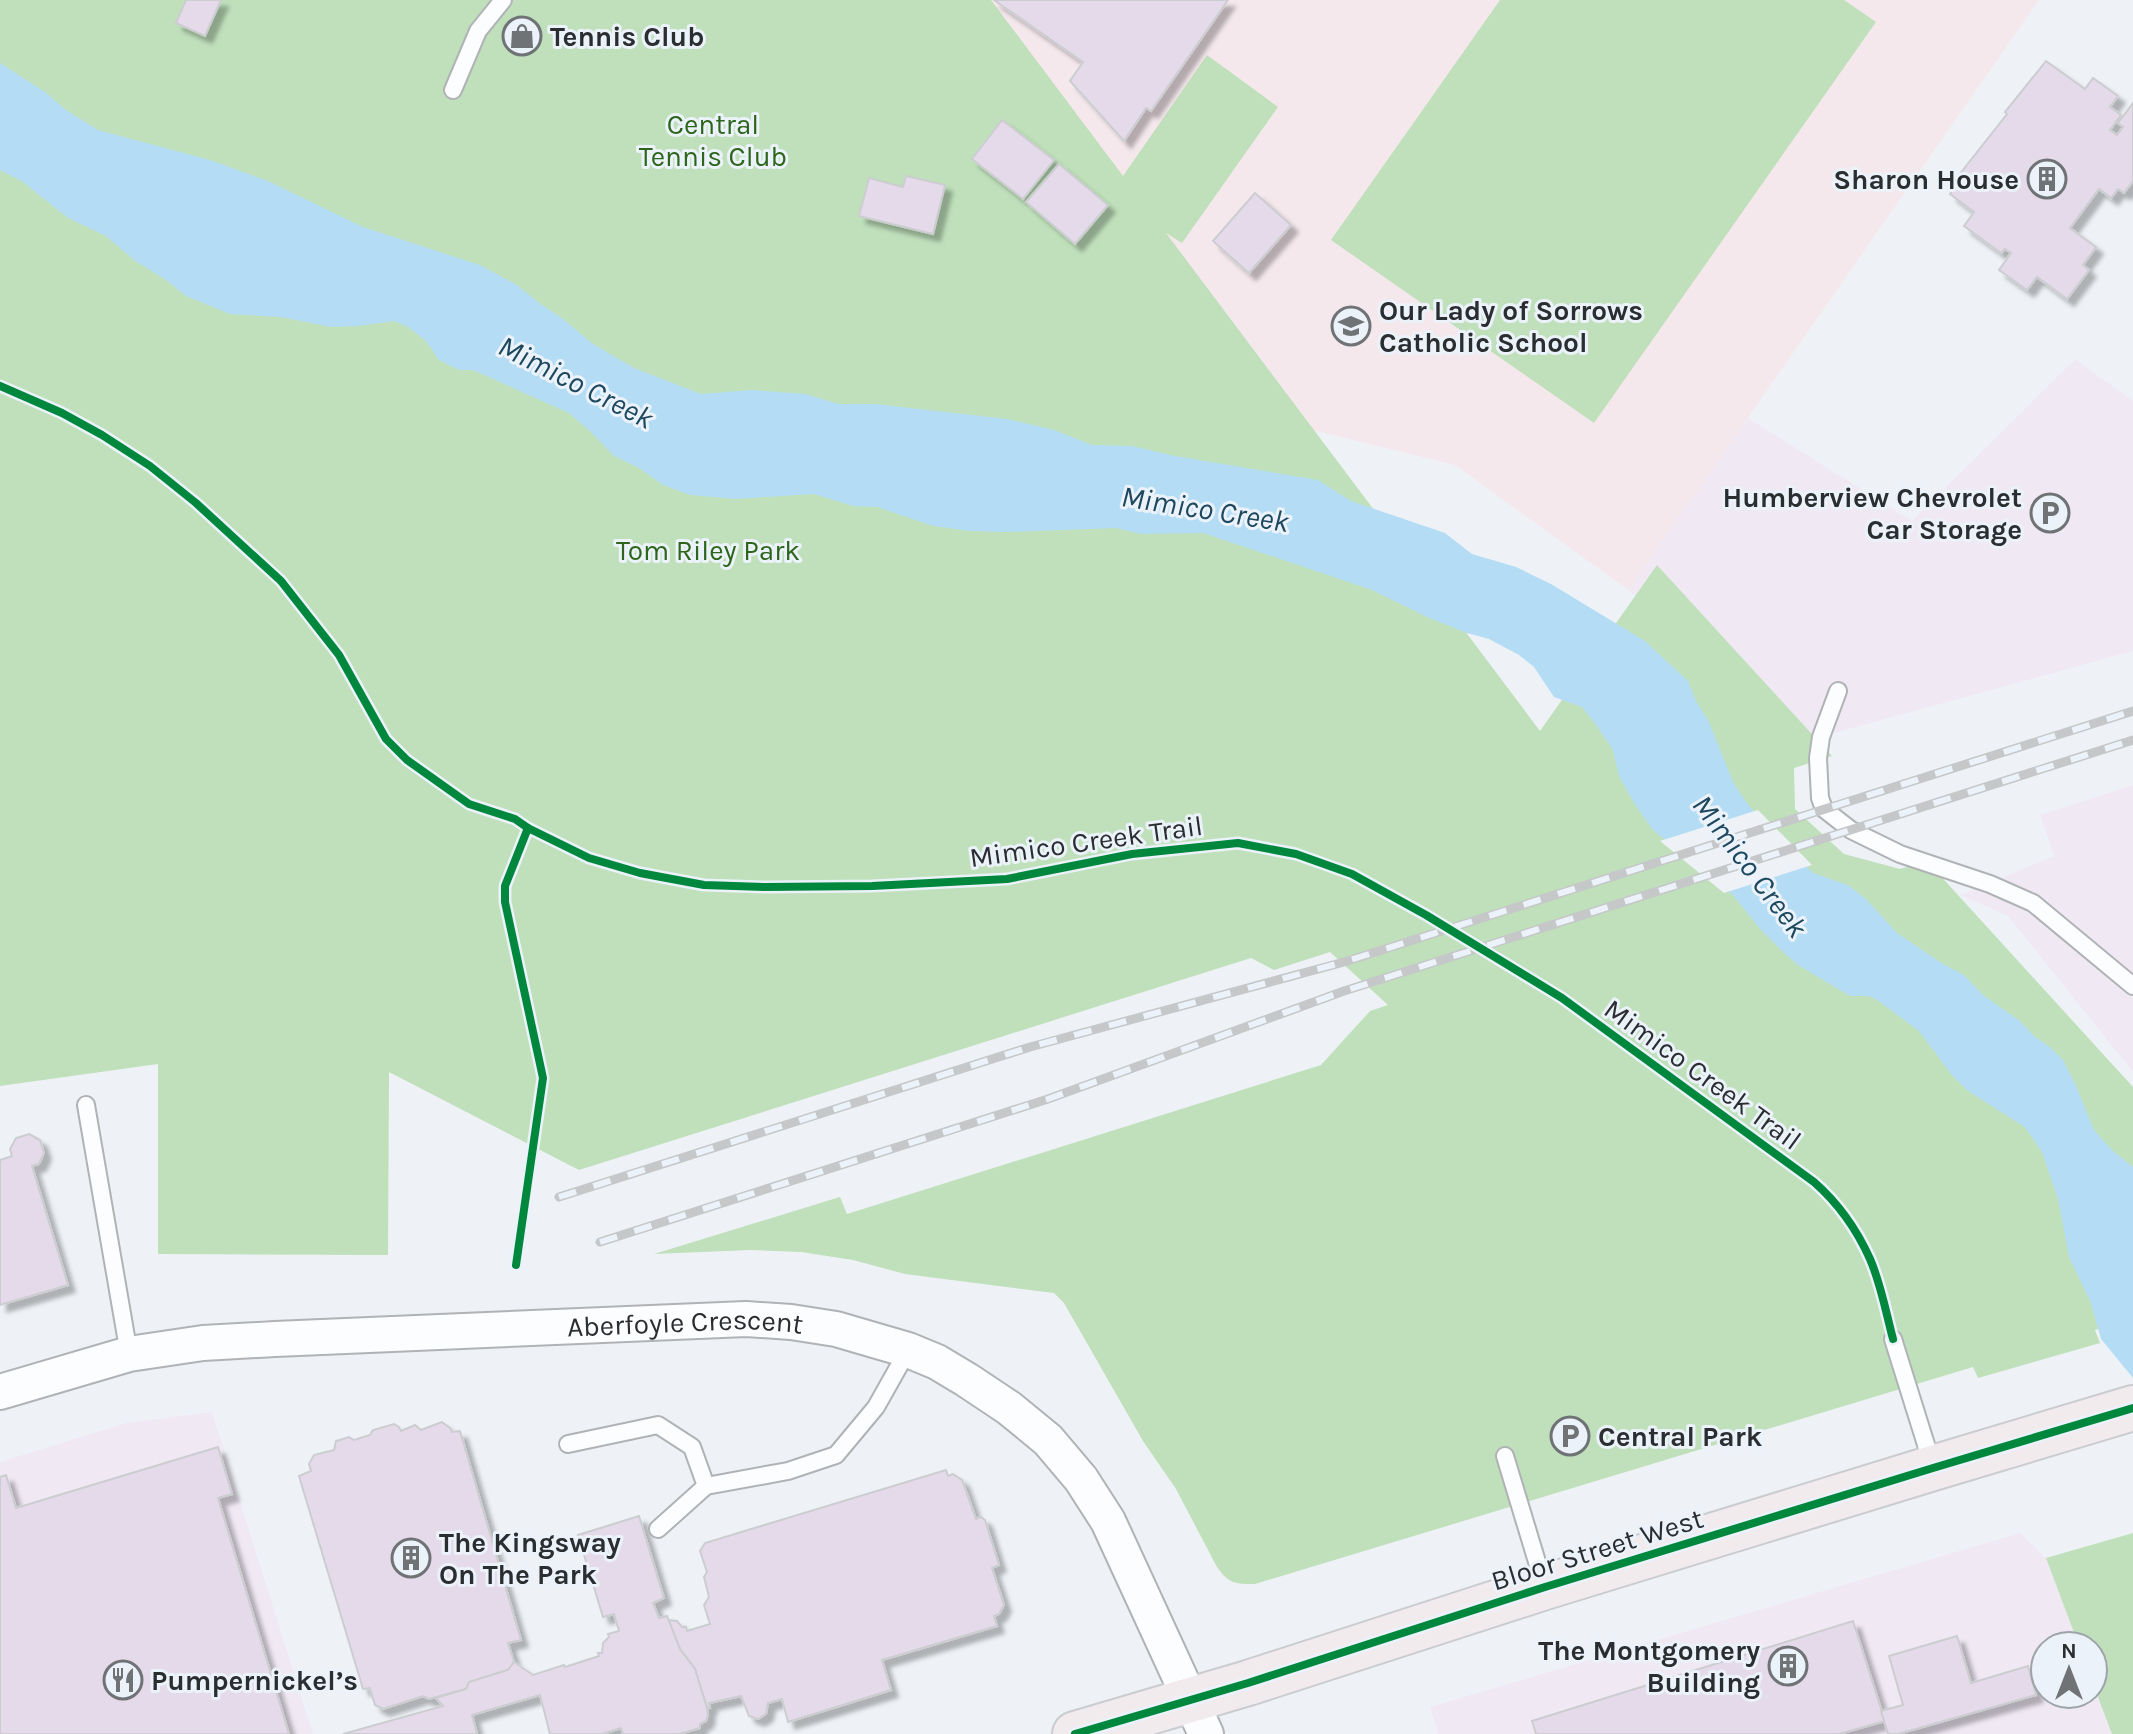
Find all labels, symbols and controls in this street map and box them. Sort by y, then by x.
shop icon: Tennis Club [501,15,543,57]
place label: Tennis Club [550,20,704,53]
park label: Central Tennis Club [639,108,787,173]
building icon: Sharon House [2026,158,2068,200]
place label: Sharon House [1833,163,2019,196]
place label: Our Lady of Sorrows Catholic School [1379,294,1643,359]
school or university icon: Our Lady of Sorrows Catholic School [1330,305,1372,347]
water label: Mimico Creek [492,328,660,437]
water label: Mimico Creek [1119,478,1292,540]
place label: Humberview Chevrolet Car Storage [1722,481,2022,546]
parking icon: Humberview Chevrolet Car Storage [2029,492,2071,534]
park label: Tom Riley Park [616,534,800,567]
water label: Mimico Creek [1685,788,1816,945]
street label: Mimico Creek Trail [967,809,1205,874]
street label: Mimico Creek Trail [1598,992,1808,1157]
street label: Aberfoyle Crescent [566,1303,806,1344]
parking icon: Central Park [1549,1415,1591,1457]
place label: Central Park [1598,1420,1763,1453]
street label: Bloor Street West [1487,1502,1707,1597]
place label: The Kingsway On The Park [439,1526,621,1591]
building icon: The Kingsway On The Park [390,1537,432,1579]
north arrow [2029,1630,2109,1710]
place label: The Montgomery Building [1538,1634,1760,1699]
text: N [2061,1638,2077,1664]
building icon: The Montgomery Building [1767,1645,1809,1687]
restaurant icon: Pumpernickel’s [102,1659,144,1701]
place label: Pumpernickel’s [151,1664,358,1697]

